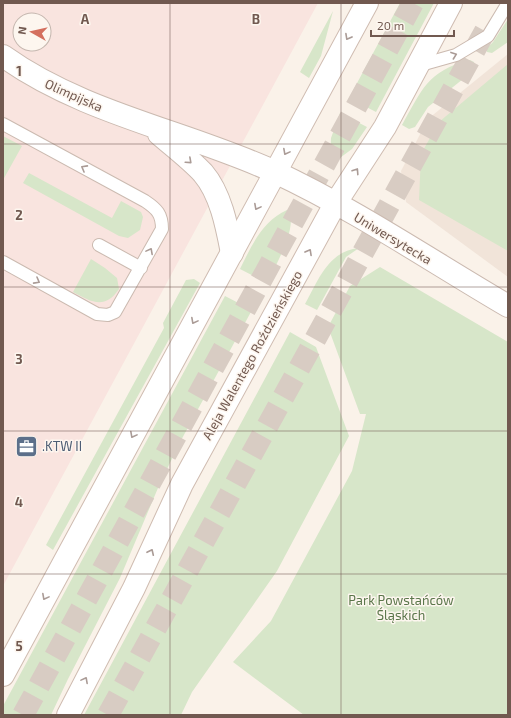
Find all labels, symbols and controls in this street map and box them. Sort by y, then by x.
text: A [81,11,90,27]
text: B [252,11,260,27]
north arrow [12,12,52,52]
scale bar [371,12,454,38]
text: 20 m [377,18,404,32]
text: N [15,26,29,35]
one-way arrow [346,33,353,40]
one-way arrow [451,52,458,60]
text: 1 [16,63,22,79]
street label: Olimpijska [43,75,105,115]
one-way arrow [284,147,291,155]
one-way arrow [184,156,192,163]
one-way arrow [81,165,88,172]
one-way arrow [352,168,359,175]
one-way arrow [254,203,261,210]
text: 2 [15,207,23,223]
street label: Uniwersytecka [351,209,435,267]
one-way arrow [146,248,153,255]
one-way arrow [304,248,311,256]
street label: Aleja Walentego Roździeńskiego [199,268,305,442]
one-way arrow [33,276,40,284]
one-way arrow [192,317,199,324]
text: 3 [15,351,23,367]
one-way arrow [130,431,137,438]
office icon: .KTW II [13,433,39,459]
place label: .KTW II [42,438,82,454]
text: 4 [15,494,23,510]
one-way arrow [146,549,154,557]
one-way arrow [43,592,50,600]
park label: Park Powstańców Śląskich [348,592,454,623]
text: 5 [15,638,23,654]
one-way arrow [81,677,88,684]

